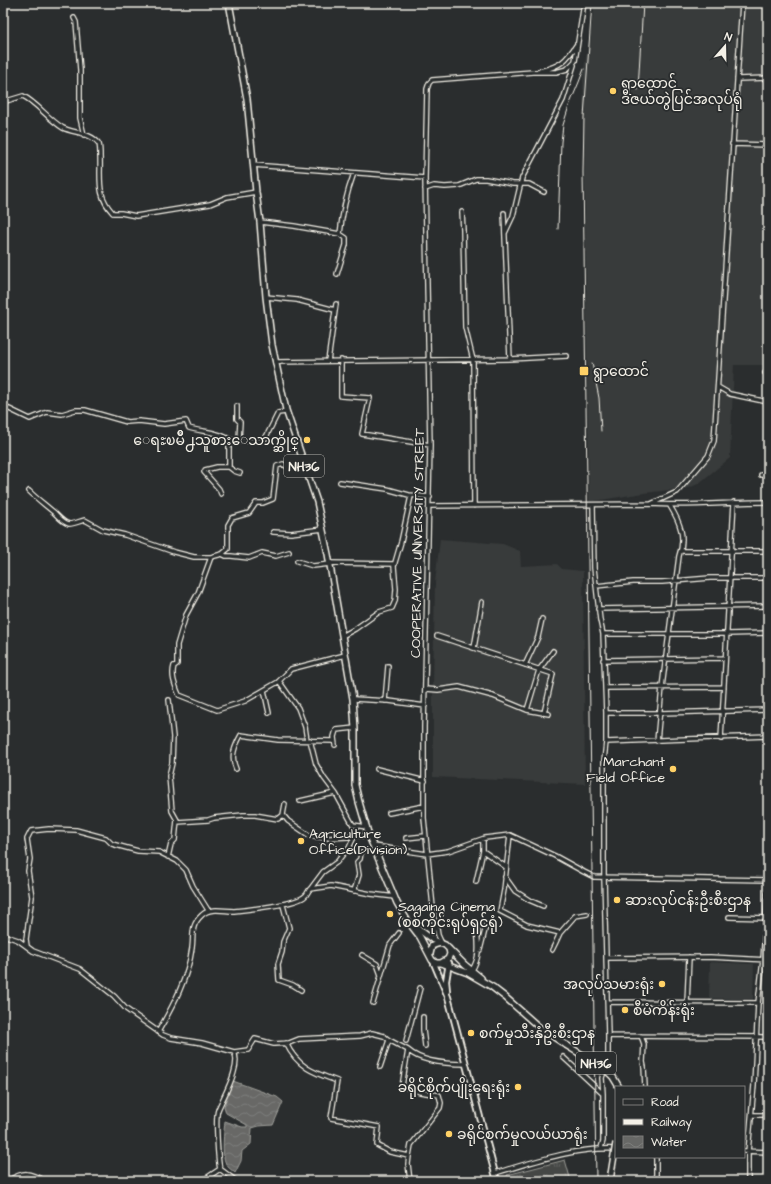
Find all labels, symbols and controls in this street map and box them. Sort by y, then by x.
north arrow [705,26,745,66]
text: N [722,29,734,45]
place label: ရွာထောင် ဒီဇယ်တွဲပြင်အလုပ်ရုံ [621,73,743,111]
marker: ရွာထောင် ဒီဇယ်တွဲပြင်အလုပ်ရုံ [608,86,618,96]
place label: ရွာထောင် [593,361,649,383]
marker: ရွာထောင် [578,365,590,377]
street label: COOPERATIVE UNIVERSITY STREET [406,428,430,658]
place label: ေရႊၿမိဳ႕သူစားေသာက္ဆိုင္ [133,430,299,452]
marker: ေရႊၿမိဳ႕သူစားေသာက္ဆိုင္ [302,435,312,445]
road number: NH36 [284,455,324,477]
place label: Marchant Field Office [586,752,665,788]
marker: Marchant Field Office [668,764,678,774]
place label: Agriculture Office(Division) [309,824,407,860]
marker: Agriculture Office(Division) [296,836,306,846]
place label: ဆားလုပ်ငန်းဦးစီးဌာန [625,890,751,912]
marker: ဆားလုပ်ငန်းဦးစီးဌာန [612,895,622,905]
place label: Sagaing Cinema (စစ်ကိုင်းရုပ်ရှင်ရုံ) [398,897,503,934]
marker: Sagaing Cinema (စစ်ကိုင်းရုပ်ရှင်ရုံ) [385,909,395,919]
place label: အလုပ်သမားရုံး [563,974,654,996]
marker: အလုပ်သမားရုံး [657,979,667,989]
place label: စီမံကိန်းရုံး‌ [633,1000,695,1022]
marker: စီမံကိန်းရုံး‌ [620,1005,630,1015]
place label: စက်မှုသီးနှံဦးစီးဌာန [479,1023,595,1045]
marker: စက်မှုသီးနှံဦးစီးဌာန [466,1028,476,1038]
road number: NH36 [576,1052,616,1074]
place label: ခရိုင်စိုက်ပျိုးရေးရုံး [398,1077,510,1099]
marker: ခရိုင်စိုက်ပျိုးရေးရုံး [513,1082,523,1092]
legend [615,1086,745,1158]
text: Road [651,1094,679,1111]
text: Railway [651,1114,692,1132]
place label: ခရိုင်စက်မှုလယ်ယာရုံး [457,1124,588,1146]
marker: ခရိုင်စက်မှုလယ်ယာရုံး [444,1129,454,1139]
text: Water [651,1134,687,1151]

